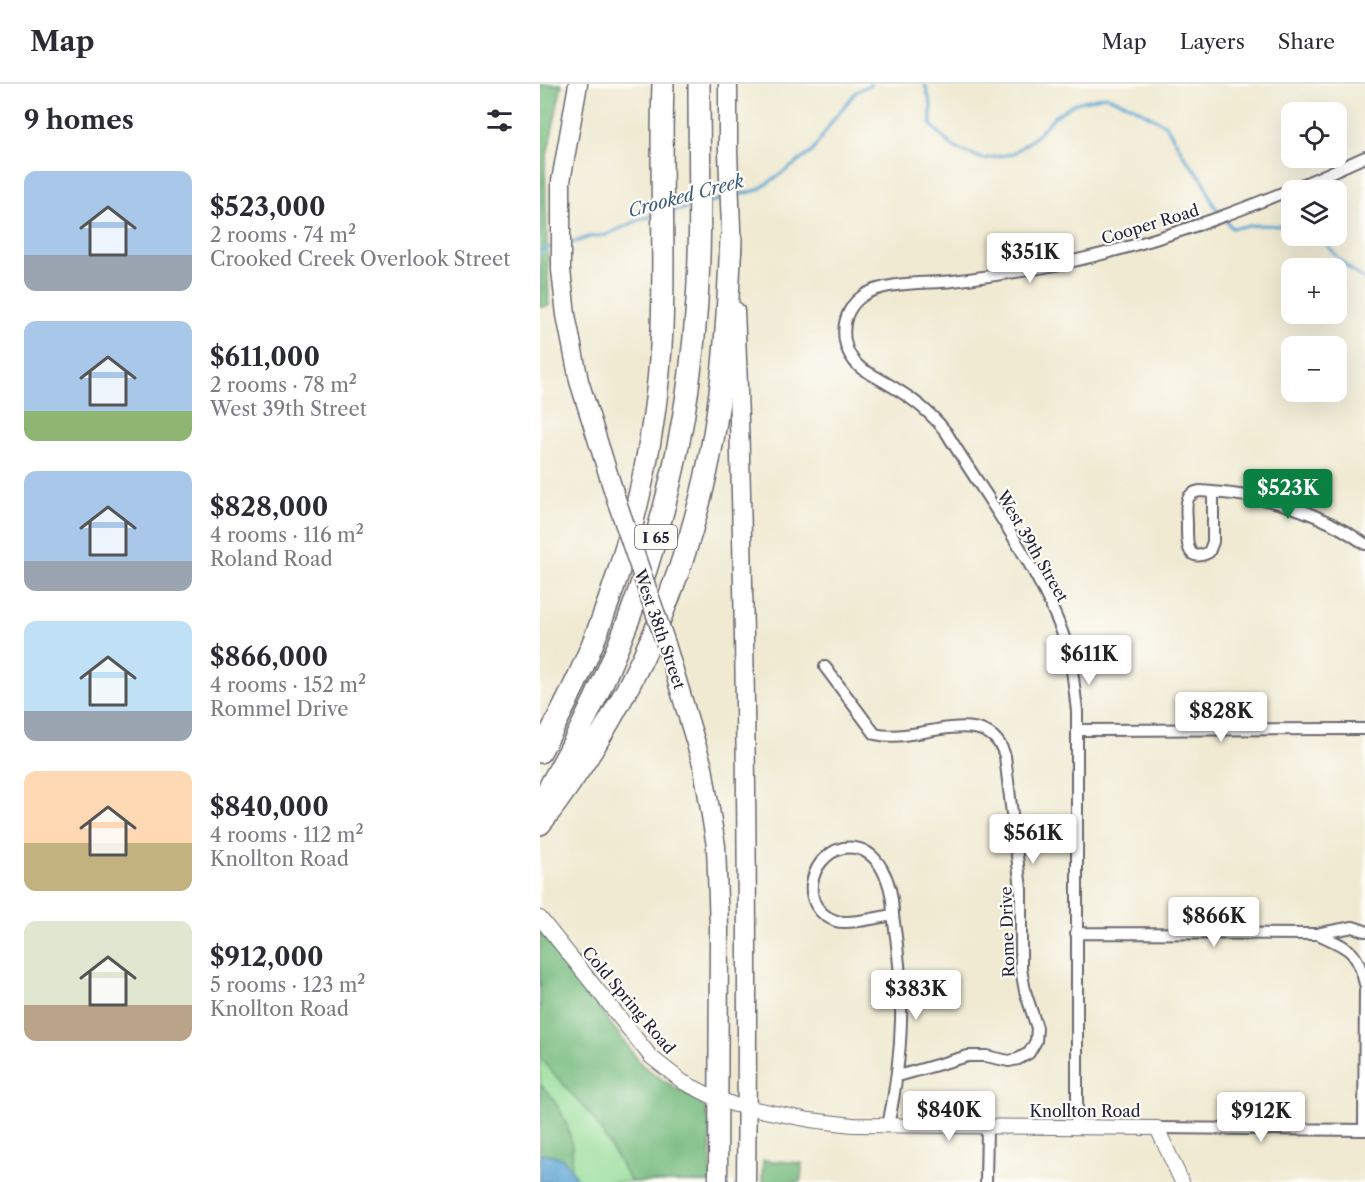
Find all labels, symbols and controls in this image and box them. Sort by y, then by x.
text: Map [30,24,94,58]
text: Map [1102,29,1147,54]
text: Layers [1180,29,1245,54]
text: Share [1278,29,1335,54]
map controls [1281,102,1347,402]
button: locate [1281,102,1347,168]
text: 9 homes [24,104,134,136]
icon: filters [483,104,516,137]
water label: Crooked Creek [626,170,747,222]
button: layers [1281,180,1347,246]
text: $523,000 [210,191,325,223]
icon: home [72,195,144,267]
street label: Cooper Road [1099,200,1201,248]
text: 2 rooms · 74 m² [210,223,356,247]
pin: $351K [988,233,1072,284]
text: $351K [1001,240,1059,264]
text: Crooked Creek Overlook Street [210,247,510,271]
button: + [1281,258,1347,324]
button: − [1281,336,1347,402]
text: $611,000 [210,341,320,373]
icon: home [72,345,144,417]
text: 2 rooms · 78 m² [210,373,357,397]
text: West 39th Street [210,397,367,421]
pin: $523K [1246,469,1330,520]
text: $523K [1257,476,1319,500]
street label: West 39th Street [992,486,1073,606]
text: $828,000 [210,491,328,523]
icon: home [72,495,144,567]
text: 4 rooms · 116 m² [210,523,364,547]
road number: I 65 [635,525,677,549]
text: Roland Road [210,547,333,571]
street label: West 38th Street [630,565,690,692]
pin: $611K [1047,635,1131,686]
text: $866,000 [210,641,328,673]
text: $611K [1060,642,1118,666]
icon: home [72,645,144,717]
text: 4 rooms · 152 m² [210,673,366,697]
pin: $828K [1179,692,1263,743]
text: Rommel Drive [210,697,348,721]
text: $828K [1189,699,1253,723]
text: $840,000 [210,791,329,823]
icon: home [72,795,144,867]
pin: $561K [991,814,1075,865]
text: $561K [1003,821,1063,845]
text: 4 rooms · 112 m² [210,823,364,847]
text: Knollton Road [210,847,349,871]
street label: Rome Drive [995,886,1019,978]
pin: $866K [1172,897,1256,948]
text: $866K [1182,904,1246,928]
text: $912,000 [210,941,324,973]
street label: Cold Spring Road [578,942,680,1058]
icon: home [72,945,144,1017]
pin: $383K [874,970,958,1021]
text: 5 rooms · 123 m² [210,973,366,997]
text: $383K [885,977,947,1001]
text: Knollton Road [210,997,349,1021]
pin: $840K [907,1091,991,1142]
pin: $912K [1219,1092,1303,1143]
text: $840K [917,1098,981,1122]
text: $912K [1231,1099,1291,1123]
street label: Knollton Road [1029,1101,1141,1121]

